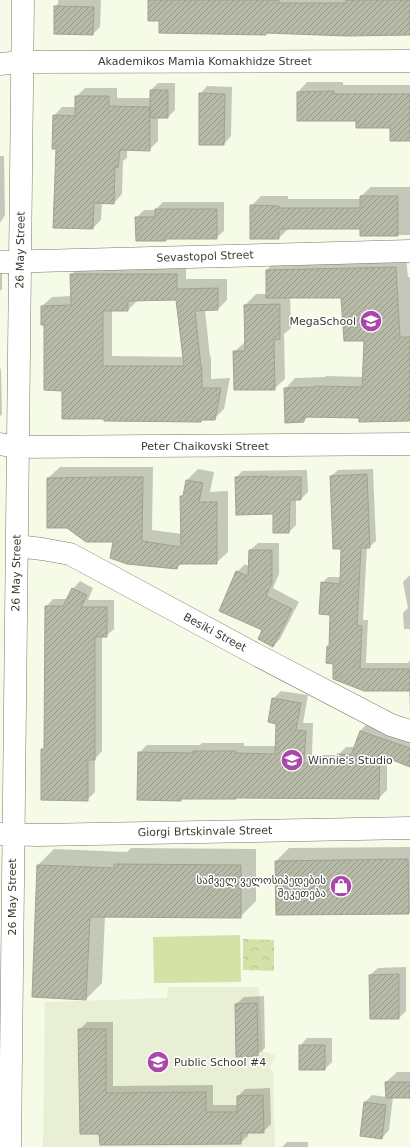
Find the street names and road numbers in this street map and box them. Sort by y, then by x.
street label: Akademikos Mamia Komakhidze Street [98,55,313,68]
street label: 26 May Street [13,211,28,289]
street label: Sevastopol Street [156,248,255,265]
street label: Peter Chaikovski Street [141,440,270,453]
street label: 26 May Street [9,534,24,612]
street label: Besiki Street [181,610,249,655]
street label: Giorgi Brtskinvale Street [138,824,273,839]
street label: 26 May Street [6,858,19,936]

